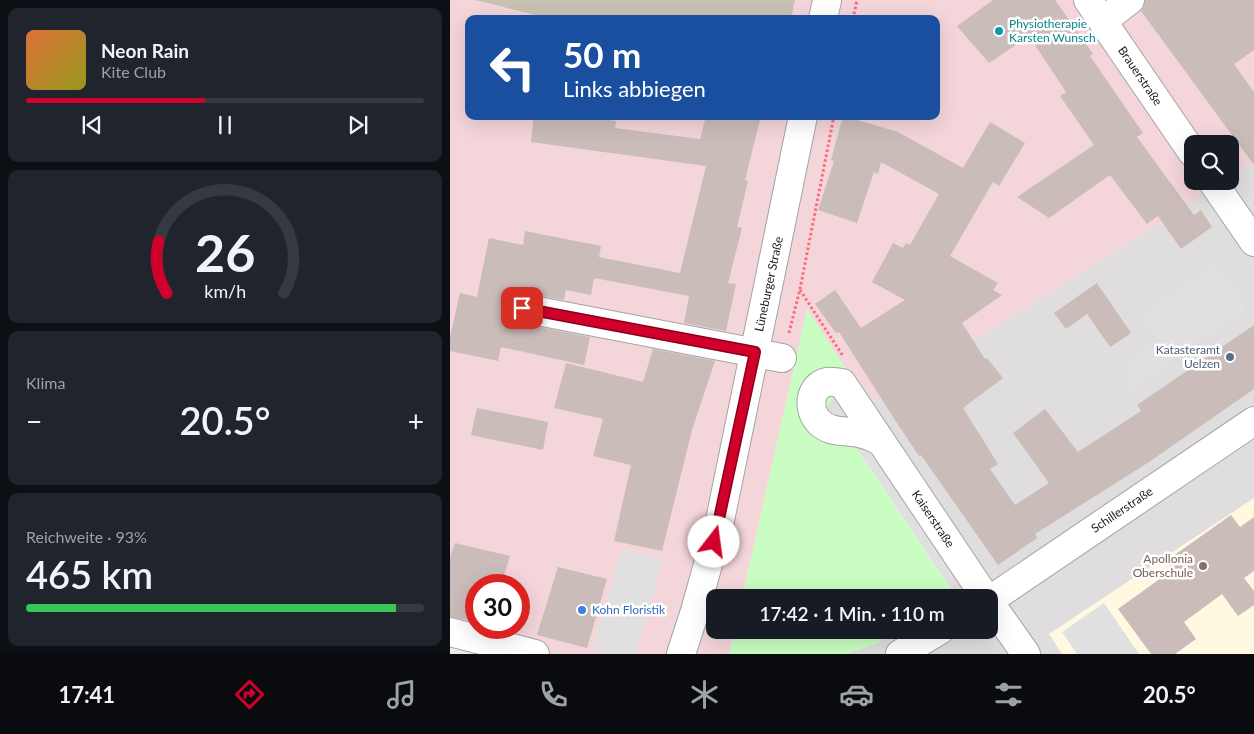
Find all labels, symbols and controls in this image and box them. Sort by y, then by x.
place label: Physiotherapie Karsten Wunsch [1009,16,1096,45]
marker: Physiotherapie Karsten Wunsch [993,25,1005,37]
text: 50 m [563,33,641,75]
icon: left [480,35,545,100]
text: Neon Rain [101,39,189,62]
street label: Brauerstraße [1115,43,1166,108]
text: Kite Club [101,62,166,81]
text: Links abbiegen [563,75,706,102]
icon: previous [78,111,106,139]
icon: pause [211,111,239,139]
icon: next [344,111,372,139]
map controls [1184,135,1239,190]
button: search [1184,135,1239,190]
text: 26 [195,221,255,283]
street label: Lüneburger Straße [751,235,786,333]
text: km/h [204,280,246,302]
pin [501,287,543,329]
icon: arrive [508,294,536,322]
place label: Katasteramt Uelzen [1156,342,1221,371]
marker: Katasteramt Uelzen [1224,351,1236,363]
text: Klima [26,373,65,392]
text: 20.5° [180,397,270,443]
text: − [26,404,42,438]
text: + [408,404,424,438]
street label: Schillerstraße [1088,483,1155,536]
street label: Kaiserstraße [909,487,958,550]
position arrow [687,515,739,567]
text: Reichweite · 93% [26,527,147,546]
text: 465 km [26,551,153,597]
place label: Apollonia Oberschule [1133,551,1193,580]
marker: Apollonia Oberschule [1197,560,1209,572]
speed limit sign: 30 [465,574,530,639]
place label: Kohn Floristik [592,602,666,617]
text: 17:42 · 1 Min. · 110 m [760,602,944,625]
marker: Kohn Floristik [576,604,588,616]
icon: directions [232,677,267,712]
icon: music [384,677,419,712]
icon: phone [536,677,571,712]
icon: climate [687,677,722,712]
icon: car [839,677,874,712]
icon: filters [991,677,1026,712]
text: 17:41 [58,681,115,708]
text: 20.5° [1143,681,1196,708]

